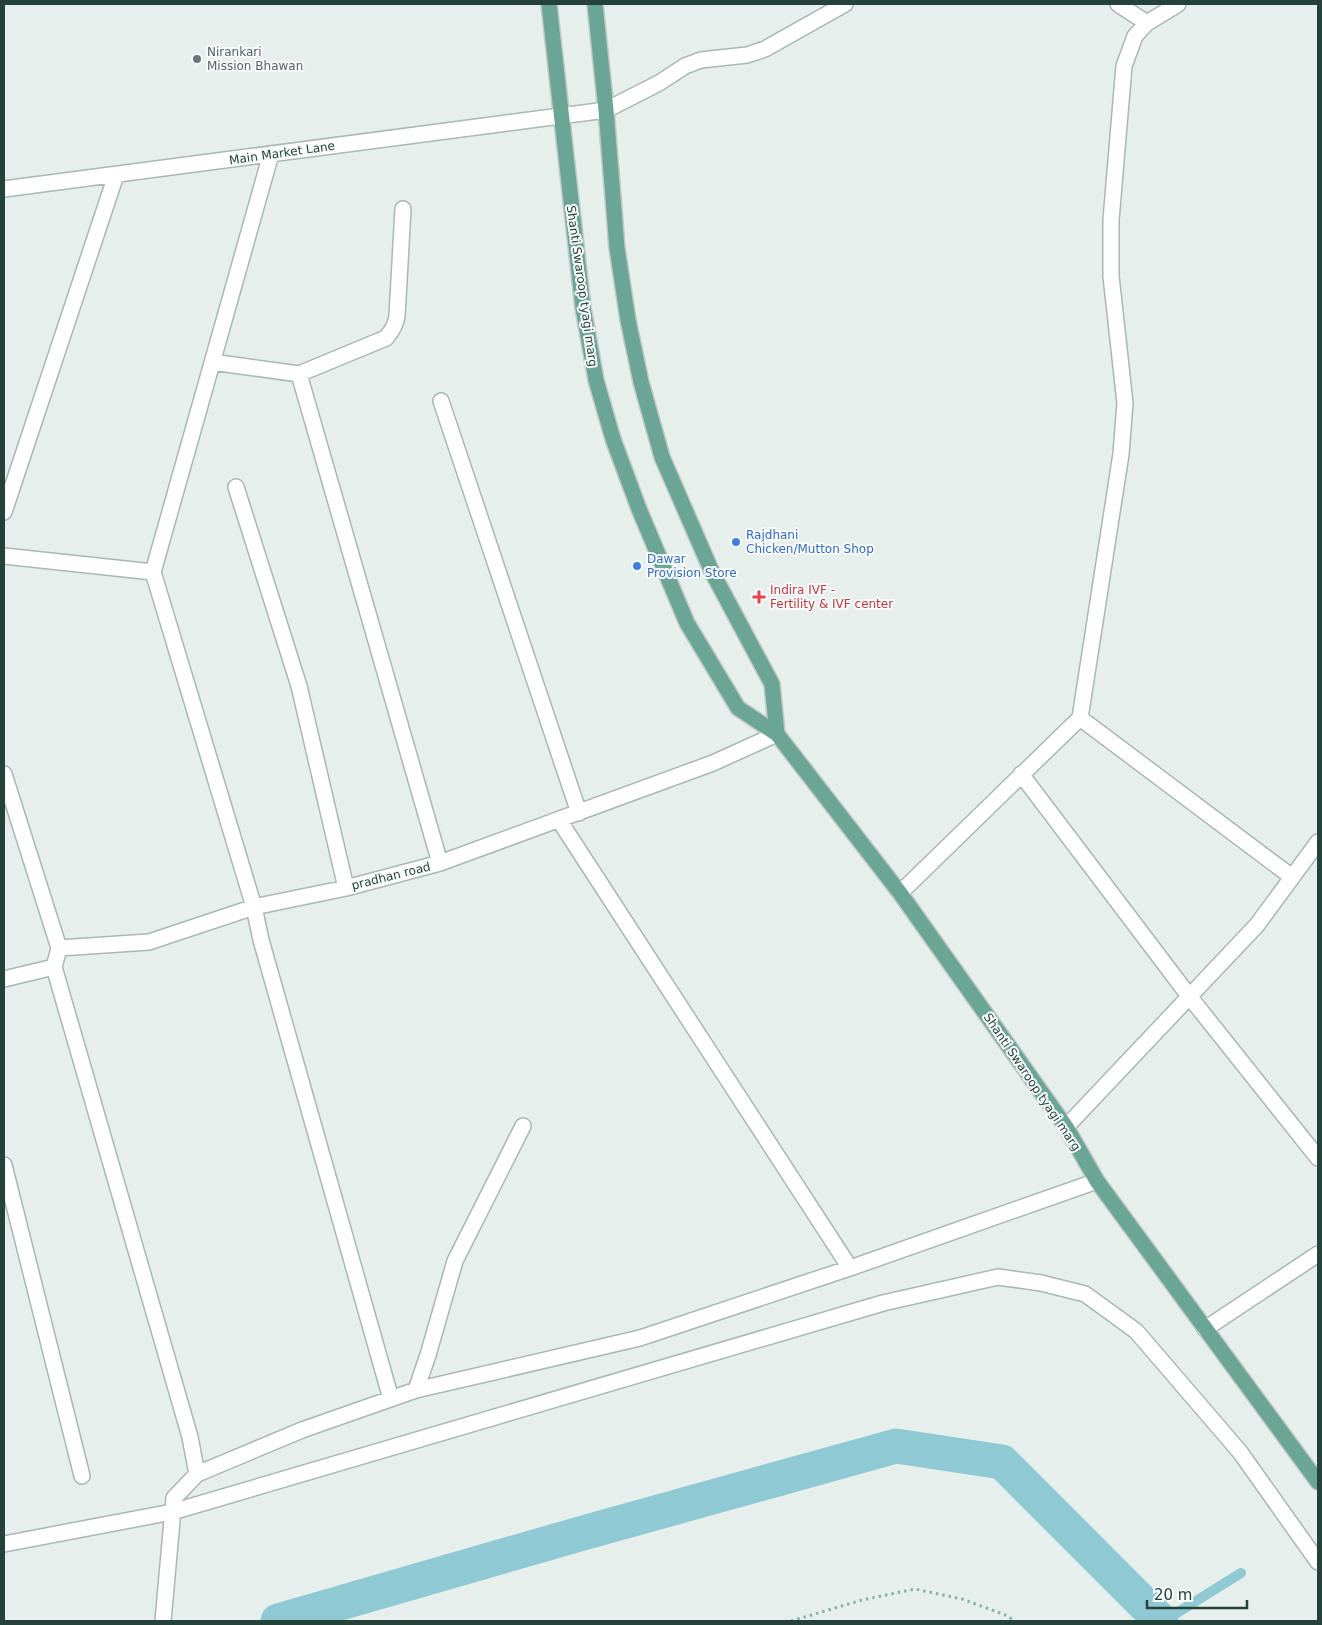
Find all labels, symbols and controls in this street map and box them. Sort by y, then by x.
place label: Nirankari Mission Bhawan [207,45,303,73]
marker: Nirankari Mission Bhawan [191,53,203,65]
street label: Main Market Lane [228,139,336,167]
street label: Shanti Swaroop tyagi marg [564,204,600,368]
place label: Rajdhani Chicken/Mutton Shop [746,528,874,556]
marker: Rajdhani Chicken/Mutton Shop [730,536,742,548]
place label: Dawar Provision Store [647,552,737,580]
marker: Dawar Provision Store [631,560,643,572]
place label: Indira IVF - Fertility & IVF center [770,583,893,611]
marker: Indira IVF - Fertility & IVF center [752,590,766,604]
street label: pradhan road [350,859,432,893]
street label: Shanti Swaroop tyagi marg [981,1011,1083,1153]
scale bar [1147,1578,1247,1610]
text: 20 m [1154,1586,1192,1604]

